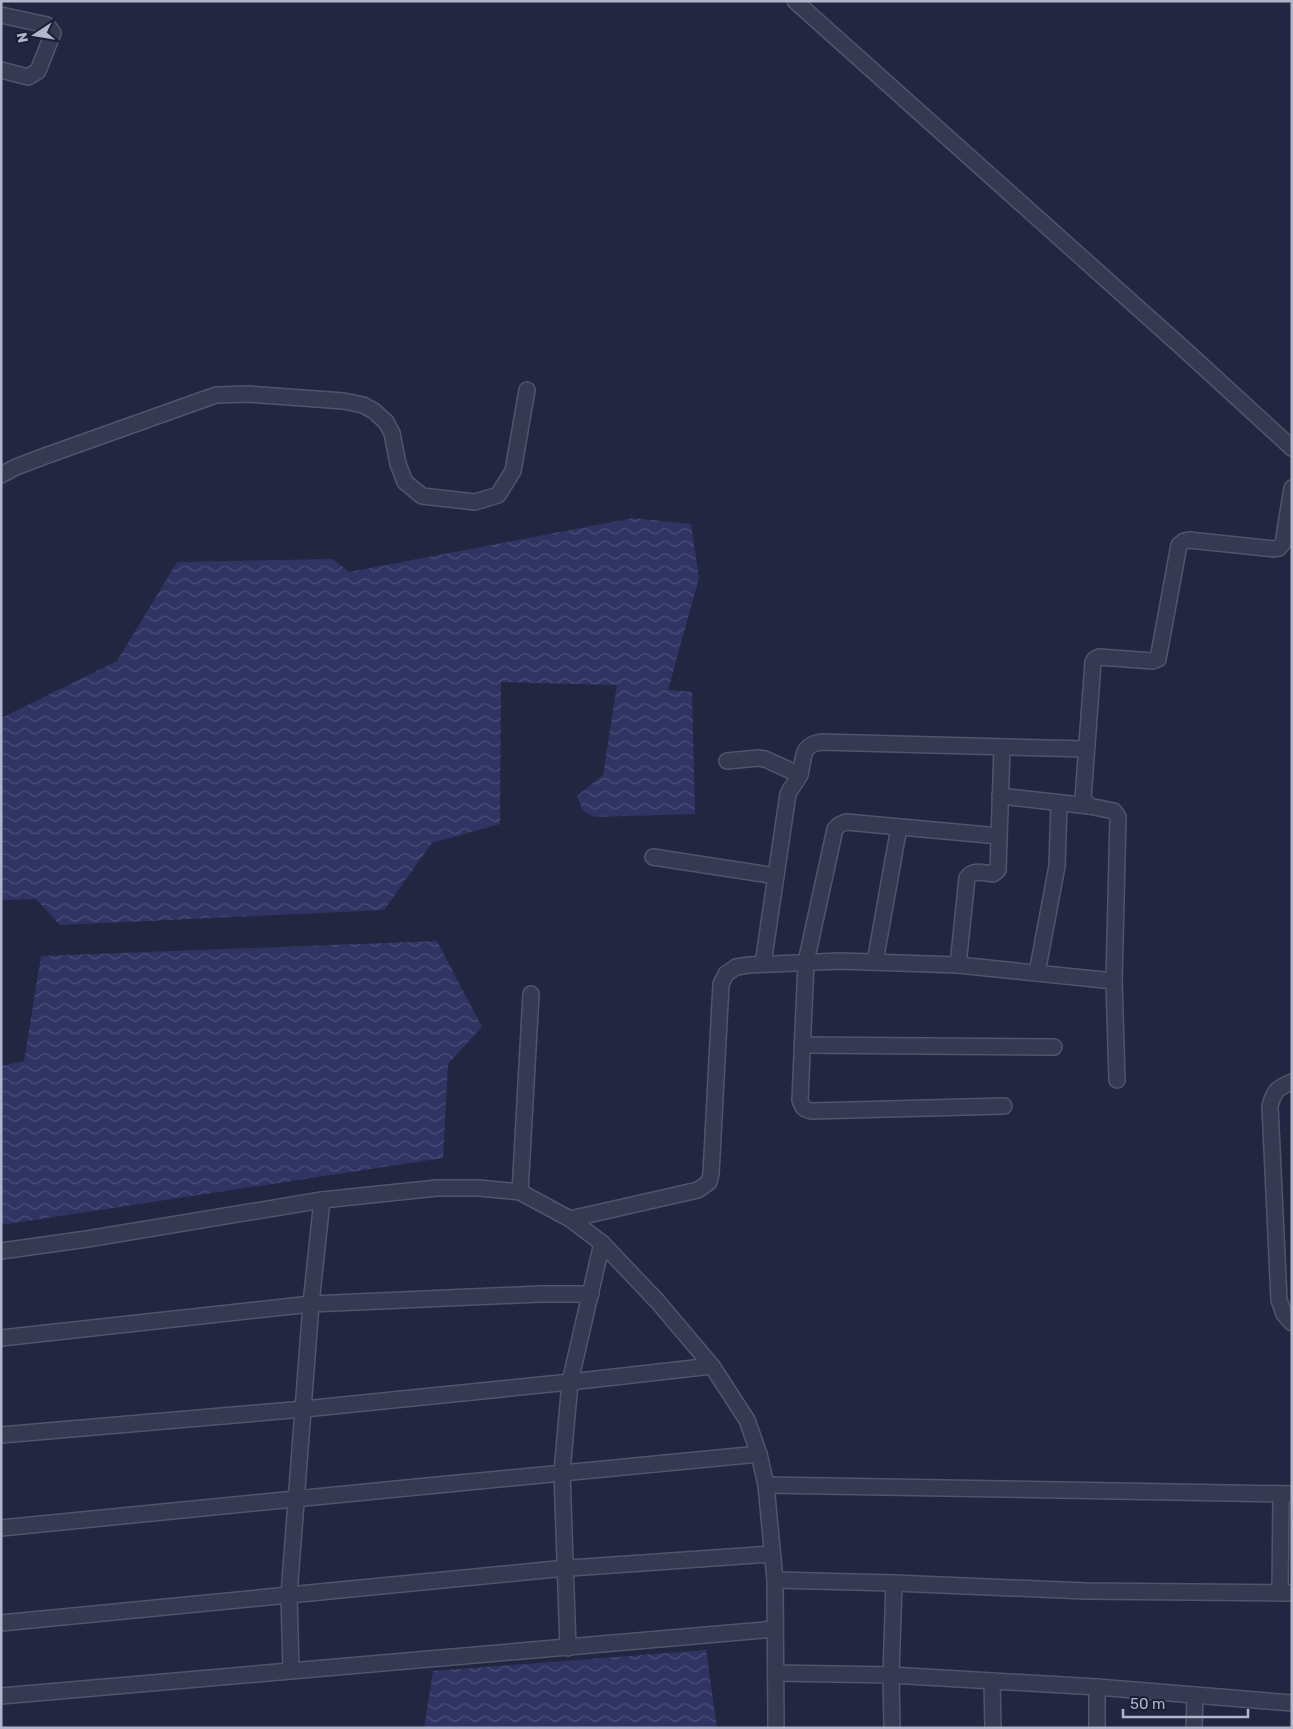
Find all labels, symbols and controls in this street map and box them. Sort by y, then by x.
north arrow [10,10,60,60]
text: N [13,31,32,44]
scale bar [1123,1686,1248,1718]
text: 50 m [1130,1695,1165,1713]

